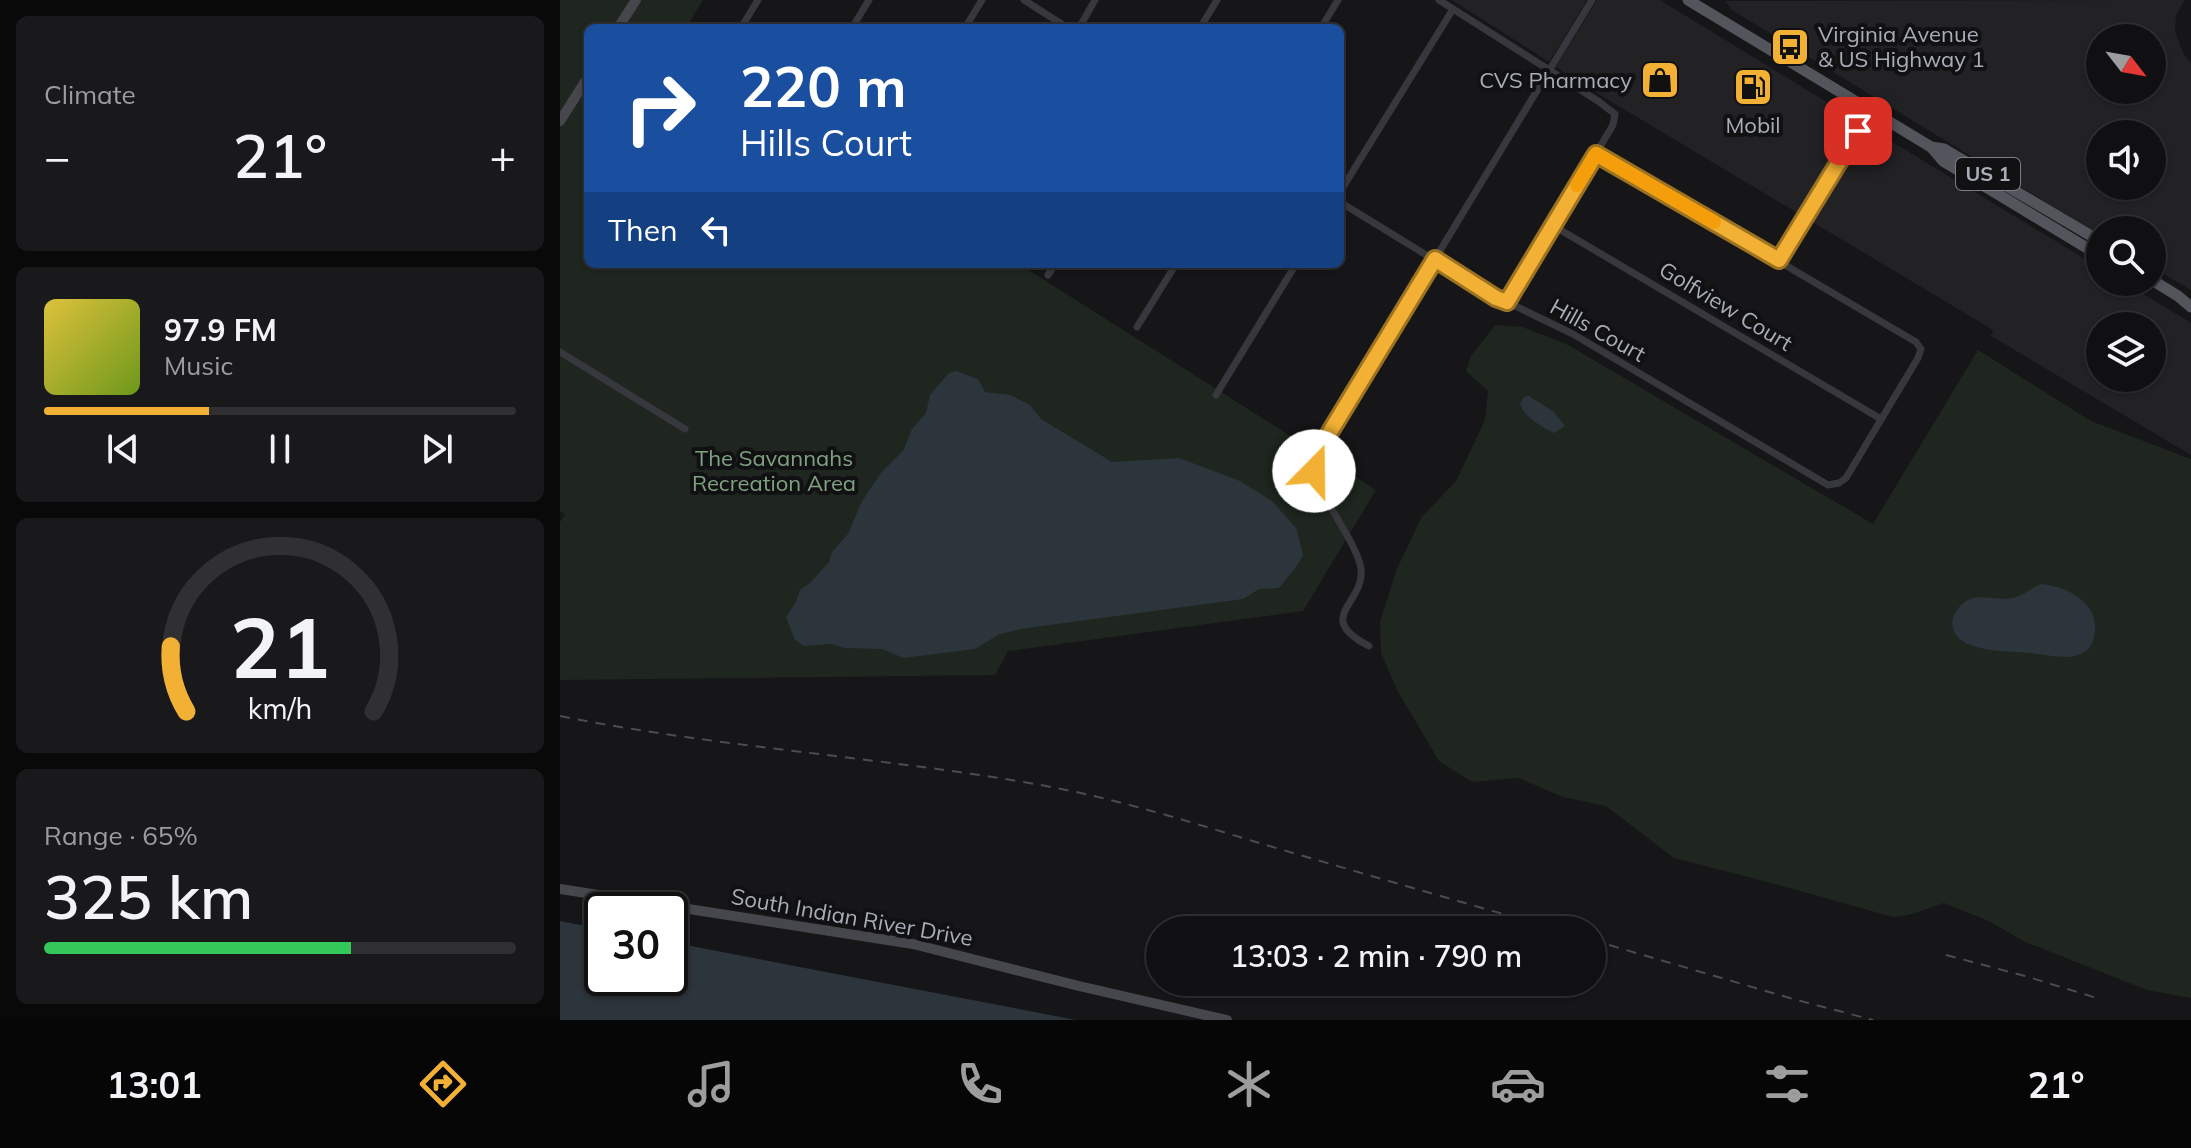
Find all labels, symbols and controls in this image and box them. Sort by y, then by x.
place label: Virginia Avenue & US Highway 1 [1818,20,1985,73]
north arrow [2086,24,2166,104]
map controls [2086,24,2166,392]
bus stop icon: Virginia Avenue & US Highway 1 [1769,26,1811,68]
text: 220 m [740,51,907,121]
icon: right [608,56,712,160]
shop icon: CVS Pharmacy [1639,59,1681,101]
place label: CVS Pharmacy [1479,66,1632,94]
fuel station icon: Mobil [1732,66,1774,108]
text: Climate [44,78,136,111]
pin [1824,97,1892,165]
icon: arrive [1836,109,1880,153]
place label: Mobil [1725,111,1781,139]
text: 21° [233,118,327,193]
text: Hills Court [740,120,912,165]
button: sound [2086,120,2166,200]
text: − [44,129,70,184]
text: + [490,129,516,184]
road number: US 1 [1956,158,2020,190]
icon: left [694,208,738,252]
text: Then [608,211,678,249]
button: search [2086,216,2166,296]
street label: Golfview Court [1654,255,1798,357]
street label: Hills Court [1545,292,1651,368]
text: 97.9 FM [164,311,277,349]
button: layers [2086,312,2166,392]
text: Music [164,349,233,382]
icon: previous [101,427,145,471]
icon: pause [258,427,302,471]
icon: next [415,427,459,471]
position arrow [1272,429,1356,513]
park label: The Savannahs Recreation Area [692,444,856,497]
text: 21 [230,593,330,698]
text: km/h [248,690,312,726]
text: Range · 65% [44,819,198,852]
text: 325 km [44,859,253,934]
street label: South Indian River Drive [729,882,975,952]
speed limit sign: 30 [584,892,688,996]
text: 13:03 · 2 min · 790 m [1230,937,1522,975]
icon: directions [415,1056,471,1112]
icon: music [683,1056,739,1112]
icon: phone [952,1056,1008,1112]
icon: climate [1221,1056,1277,1112]
icon: car [1490,1056,1546,1112]
icon: filters [1759,1056,1815,1112]
text: 13:01 [106,1062,202,1107]
text: 21° [2028,1062,2085,1107]

